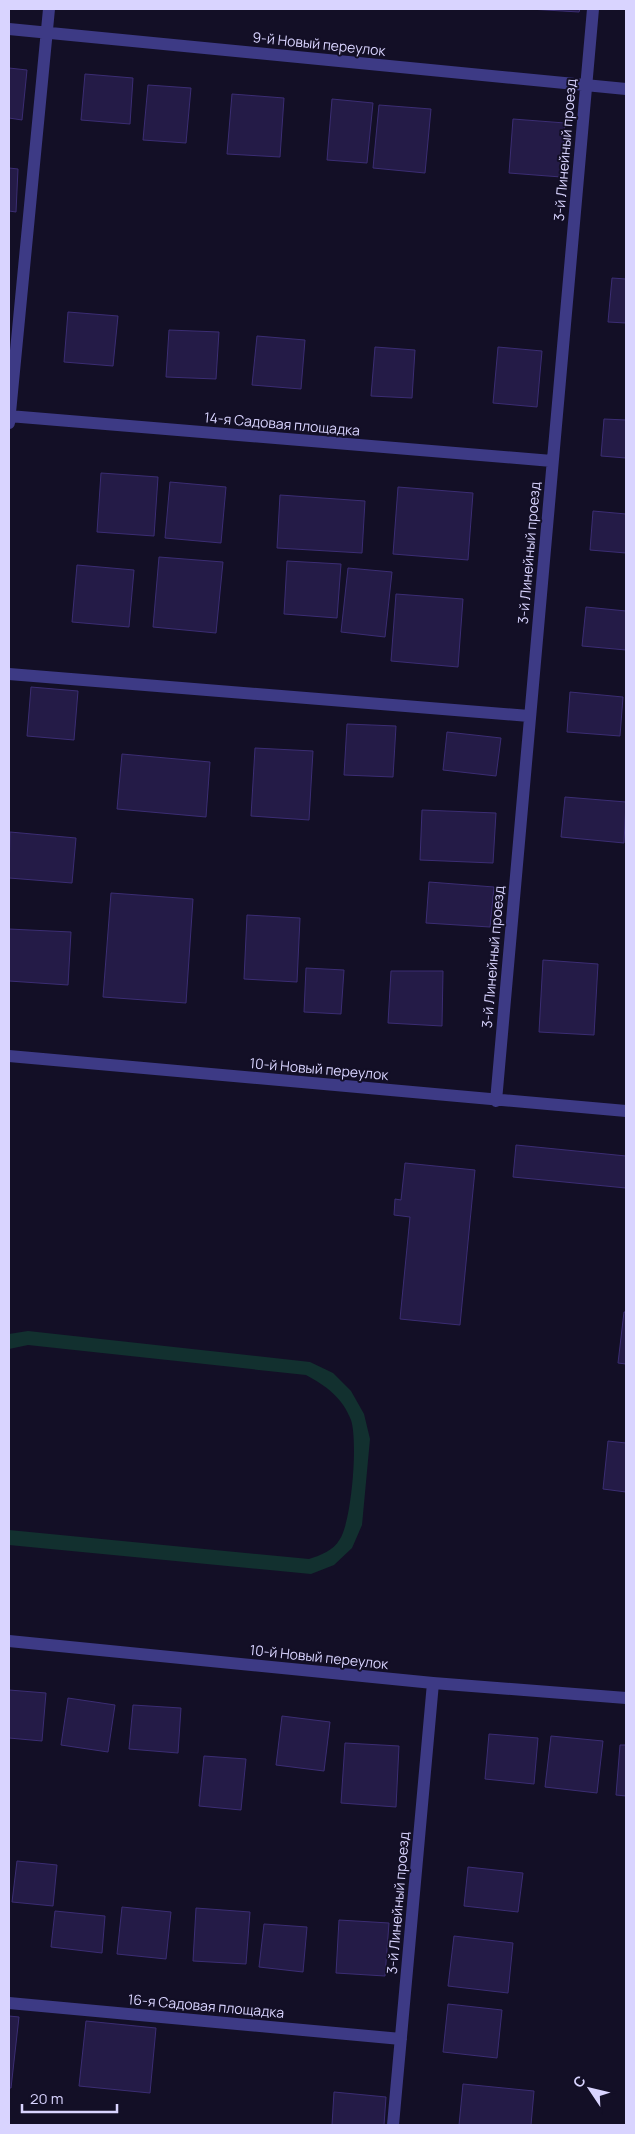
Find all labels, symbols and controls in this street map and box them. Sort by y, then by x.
street label: 9-й Новый переулок [252,27,388,60]
street label: 3-й Линейный проезд [549,78,580,222]
street label: 14-я Садовая площадка [203,407,361,440]
street label: 3-й Линейный проезд [513,481,544,625]
street label: 3-й Линейный проезд [477,885,508,1029]
street label: 10-й Новый переулок [249,1053,390,1084]
street label: 10-й Новый переулок [249,1640,390,1673]
street label: 3-й Линейный проезд [382,1831,413,1975]
street label: 16-я Садовая площадка [127,1989,285,2022]
north arrow [565,2064,615,2114]
text: С [568,2072,590,2091]
scale bar [22,2082,118,2114]
text: 20 m [30,2088,63,2109]

